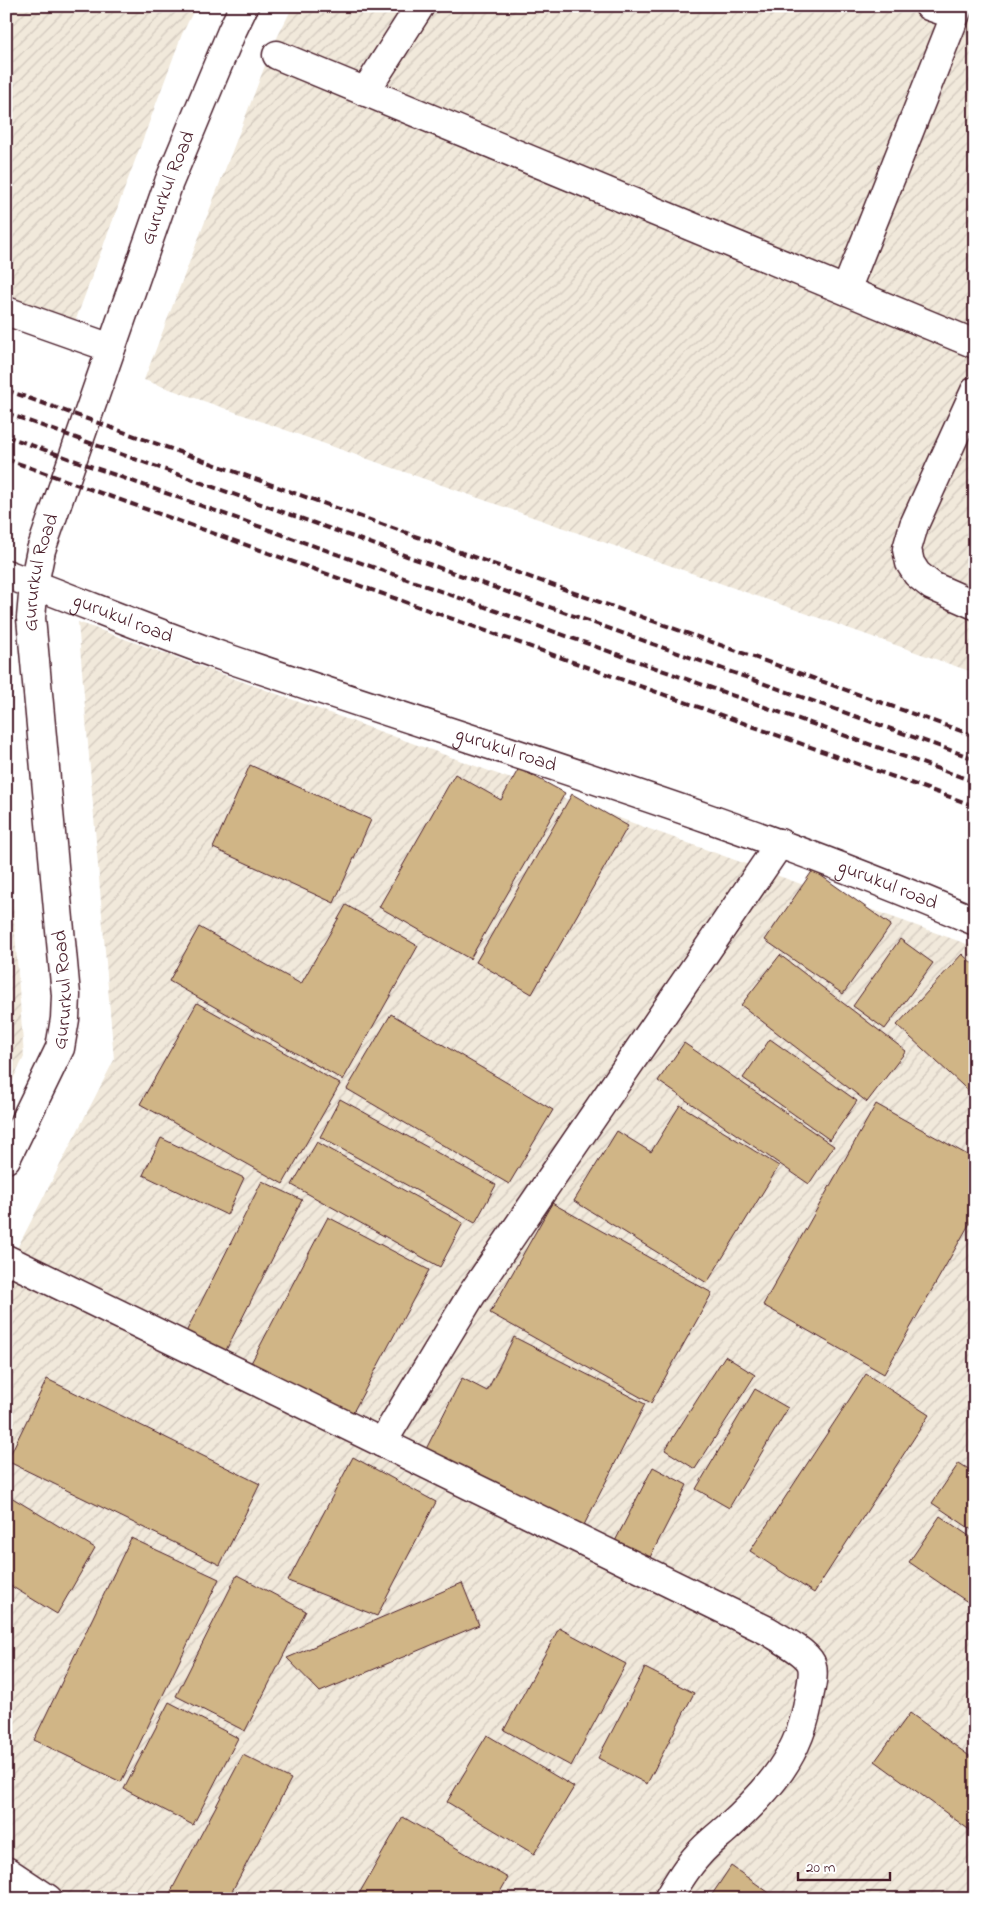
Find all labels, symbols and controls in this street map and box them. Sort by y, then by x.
street label: Gururkul Road [134,127,203,249]
street label: Gururkul Road [16,510,67,633]
street label: gurukul road [67,586,177,651]
street label: gurukul road [450,720,560,780]
street label: gurukul road [832,852,942,918]
street label: Gururkul Road [45,929,81,1052]
scale bar [798,1850,891,1882]
text: 20 m [806,1857,836,1879]

